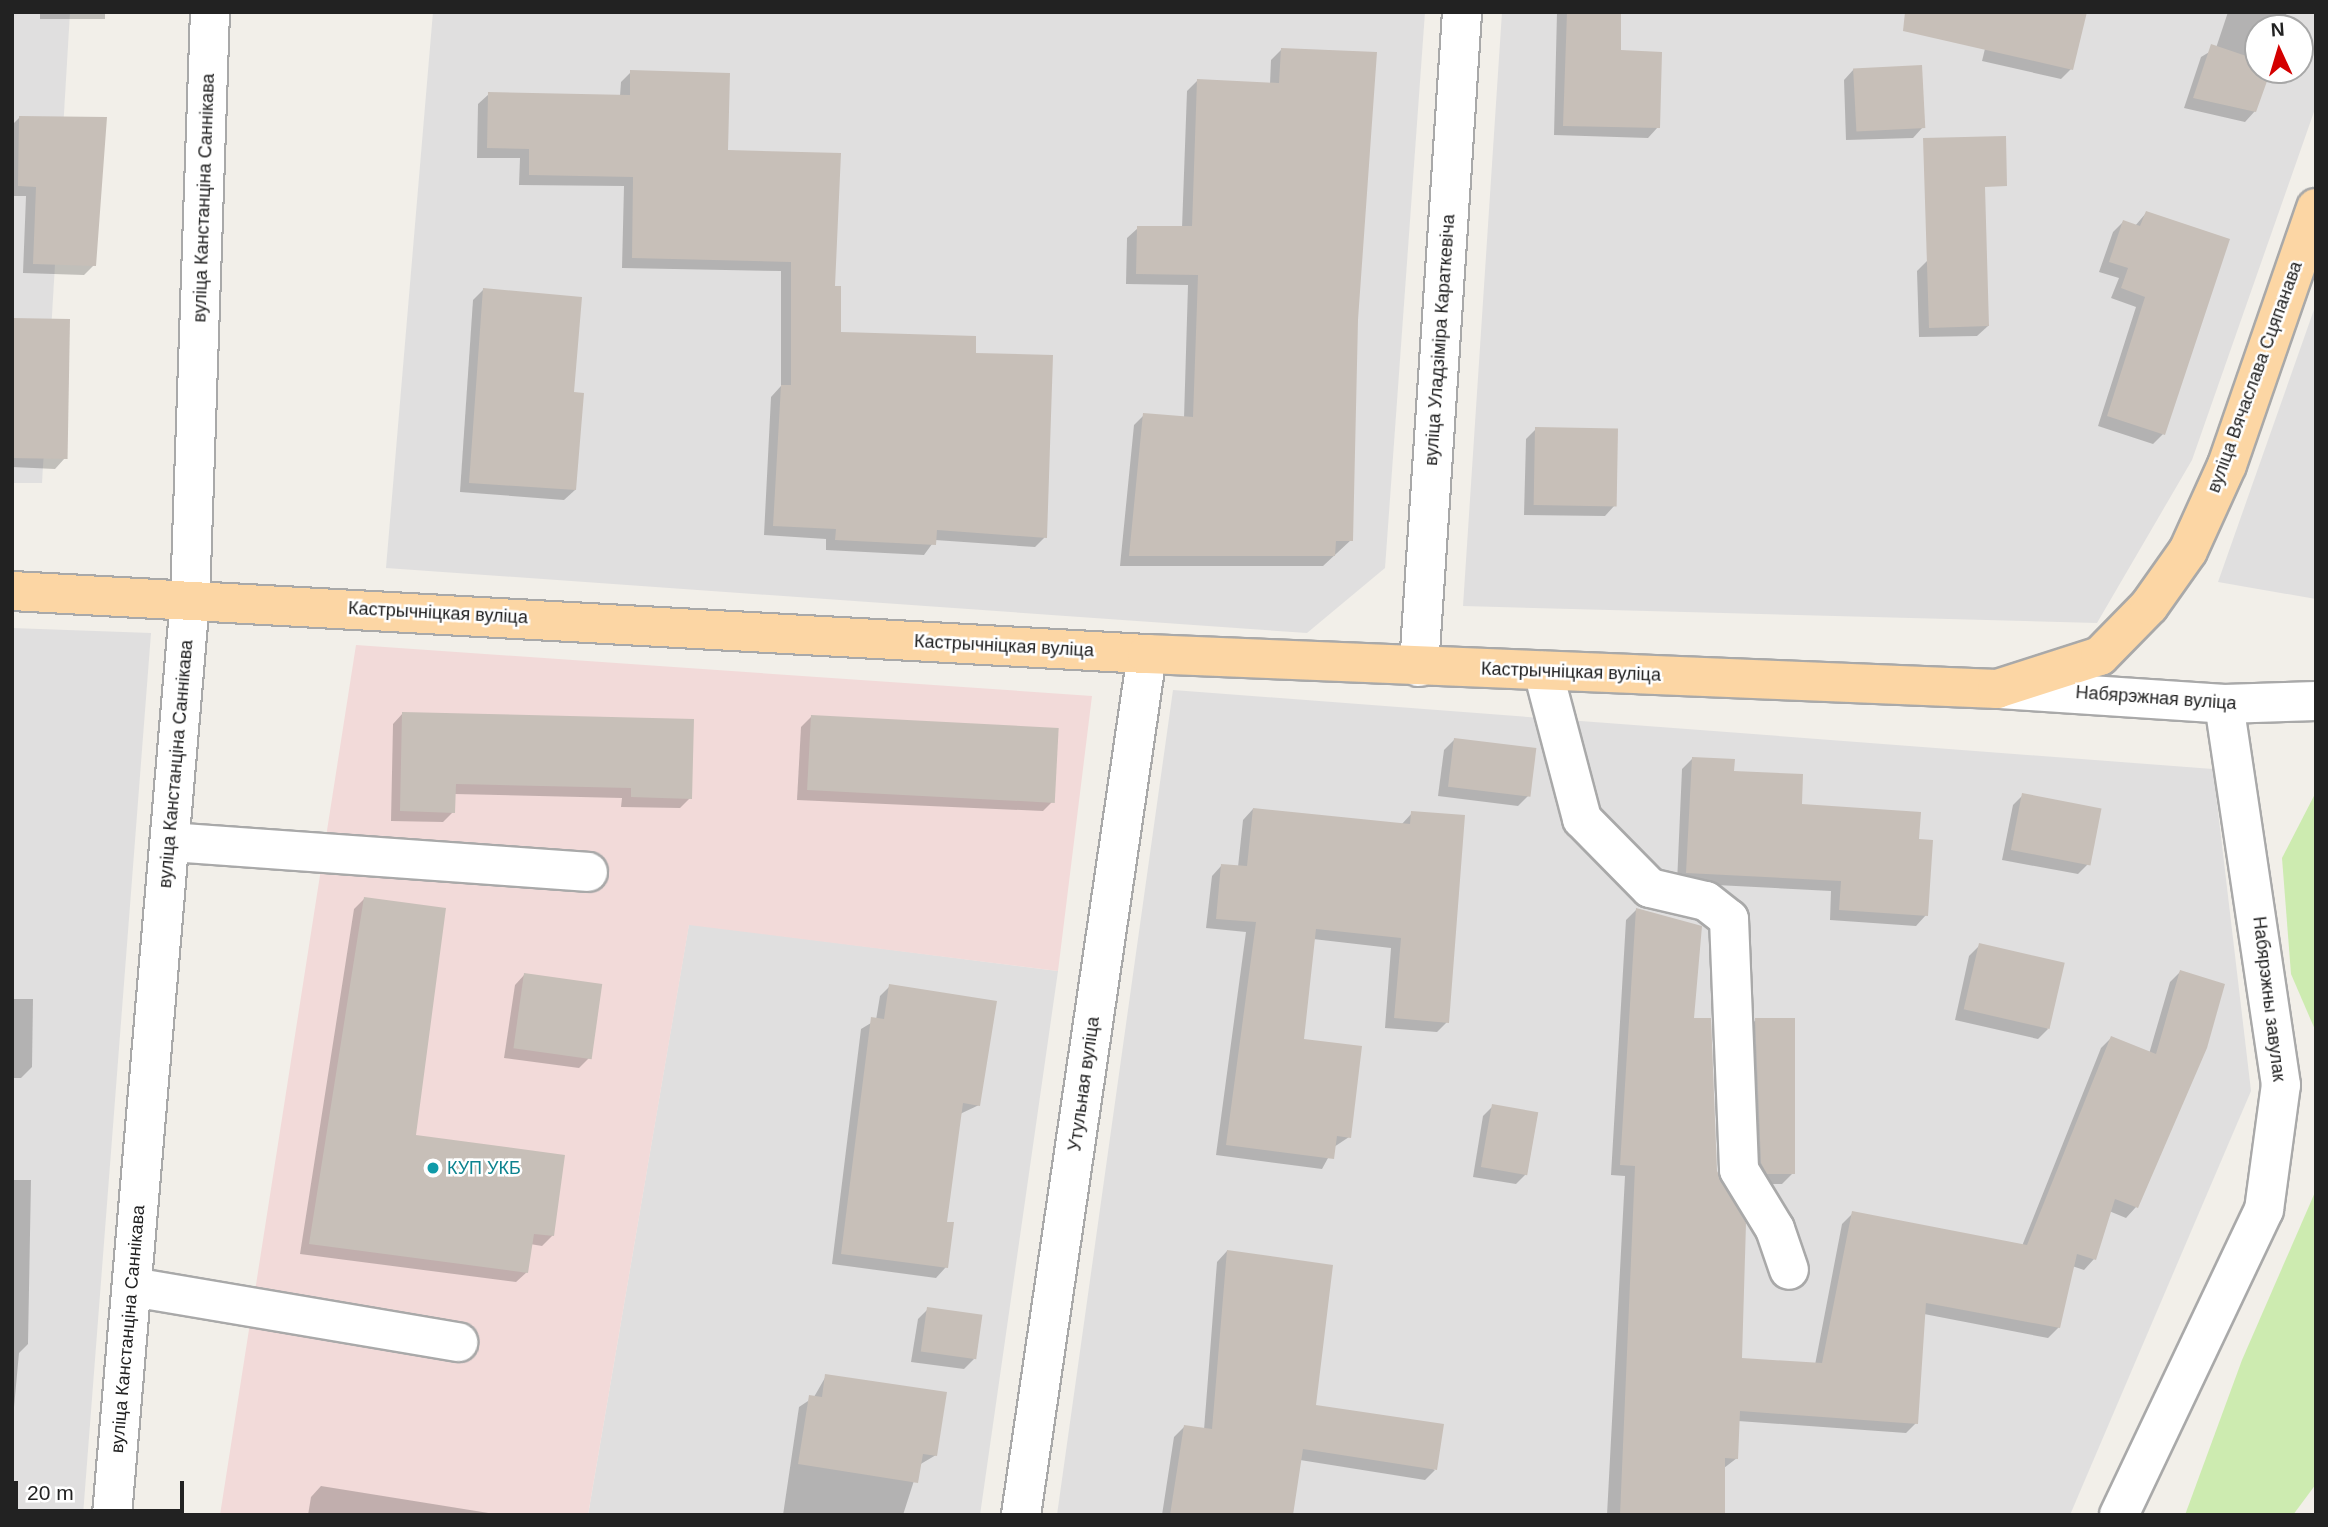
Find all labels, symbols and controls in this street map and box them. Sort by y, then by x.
north arrow [2244,14,2314,84]
text: N [2270,19,2285,41]
street label: вуліца Канстанціна Саннікава [189,73,219,323]
street label: вуліца Уладзіміра Караткевіча [1420,214,1460,466]
street label: вуліца Вячаслава Сцяпанава [2203,258,2307,496]
street label: Кастрычніцкая вуліца [348,598,528,628]
street label: Кастрычніцкая вуліца [914,631,1094,661]
street label: вуліца Канстанціна Саннікава [154,639,198,889]
street label: Кастрычніцкая вуліца [1481,658,1661,686]
street label: Набярэжная вуліца [2075,682,2237,714]
street label: Набярэжны завулак [2248,915,2290,1083]
street label: Утульная вуліца [1064,1015,1104,1153]
place label: КУП УКБ [447,1157,521,1179]
marker: КУП УКБ [425,1160,441,1176]
street label: вуліца Канстанціна Саннікава [106,1204,150,1454]
scale bar [18,1468,187,1512]
text: 20 m [27,1481,74,1504]

